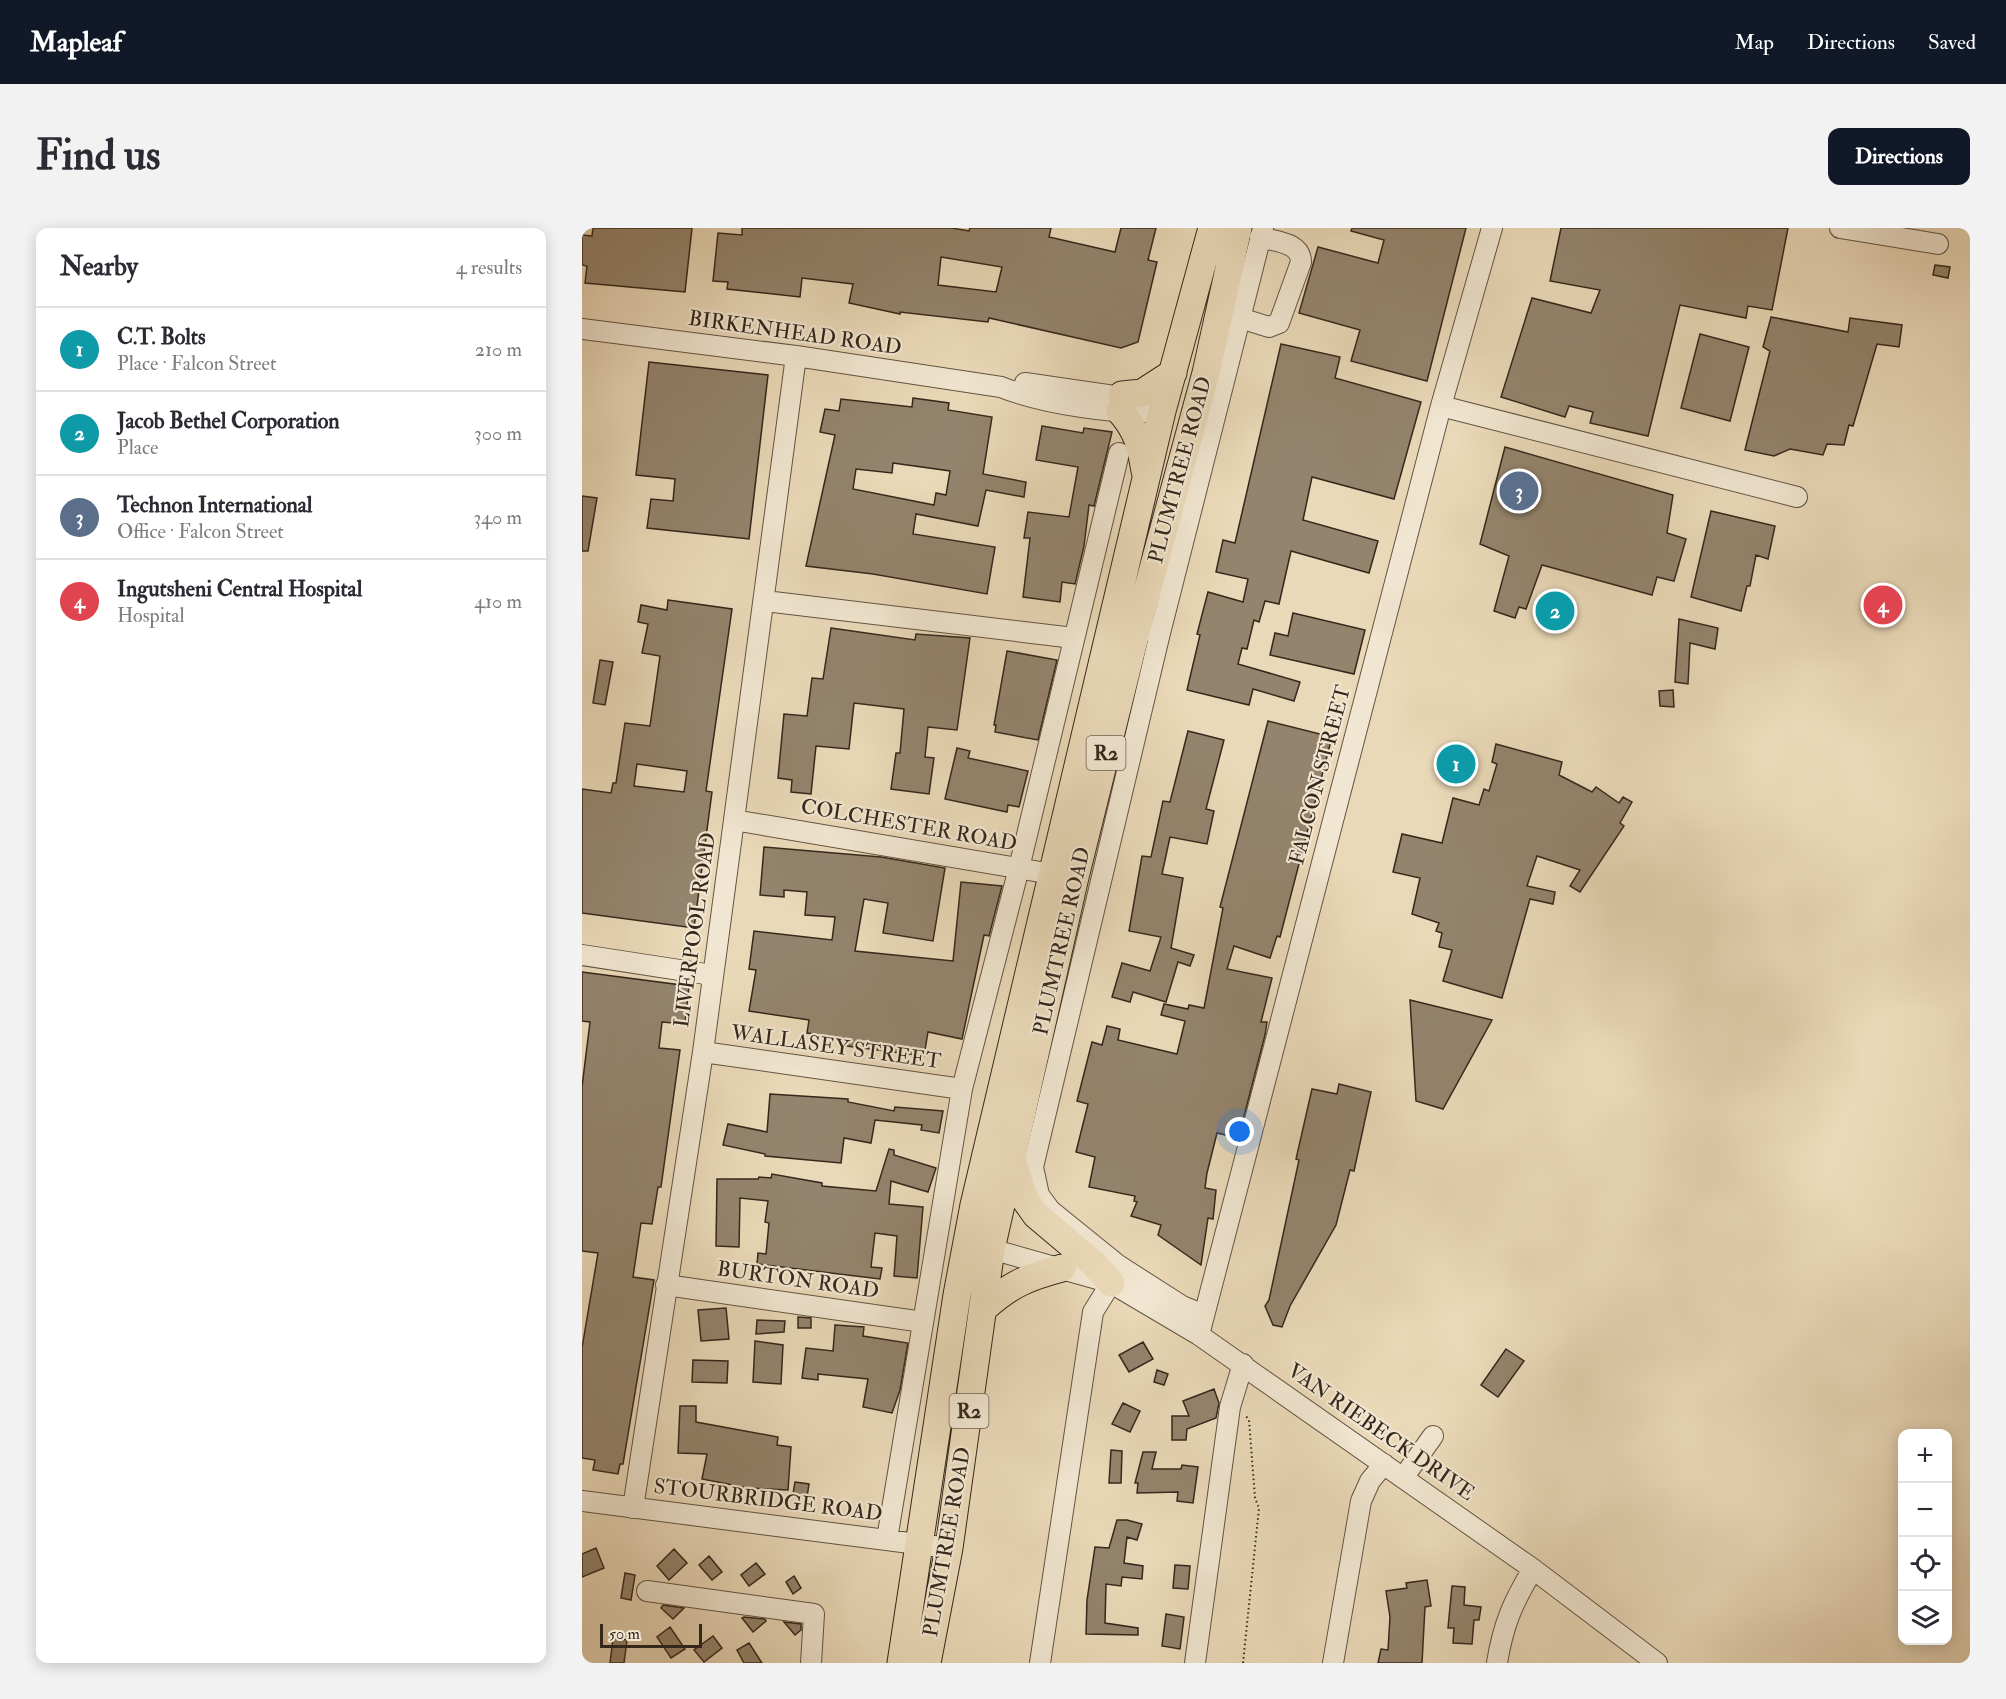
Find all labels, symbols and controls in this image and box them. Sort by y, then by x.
text: Mapleaf [30,25,122,60]
text: Map [1734,29,1774,56]
text: Directions [1807,29,1895,56]
text: Saved [1928,29,1976,56]
button: Directions [1828,128,1970,185]
text: Find us [36,130,160,182]
text: Nearby [60,251,138,283]
text: 4 results [456,255,522,280]
street label: BIRKENHEAD ROAD [687,305,903,361]
text: C.T. Bolts [117,323,206,351]
text: 1 [76,337,83,362]
text: 210 m [475,337,522,362]
text: Place · Falcon Street [117,351,276,376]
street label: PLUMTREE ROAD [1142,374,1218,566]
text: Jacob Bethel Corporation [117,407,340,435]
text: 2 [74,421,85,446]
text: 300 m [474,421,522,446]
text: Place [117,435,158,460]
pin: 3 [1500,468,1538,514]
text: Technon International [117,491,313,519]
text: 3 [76,505,83,530]
text: 340 m [474,505,522,530]
text: Office · Falcon Street [117,519,284,544]
text: Ingutsheni Central Hospital [117,575,362,603]
pin: 4 [1864,582,1902,628]
pin: 2 [1536,588,1574,634]
text: 4 [74,589,85,614]
text: 410 m [474,589,522,614]
text: Hospital [117,603,185,628]
street label: FALCON STREET [1283,682,1357,868]
road number: R2 [1086,736,1126,770]
pin: 1 [1436,742,1476,786]
street label: COLCHESTER ROAD [799,793,1019,857]
street label: LIVERPOOL ROAD [668,831,722,1029]
street label: PLUMTREE ROAD [1027,844,1097,1038]
street label: WALLASEY STREET [728,1019,943,1075]
your location [1225,1117,1254,1146]
street label: BURTON ROAD [715,1255,881,1305]
street label: VAN RIEBECK DRIVE [1282,1357,1480,1507]
road number: R2 [950,1394,988,1428]
map controls [1898,1429,1952,1645]
button: + [1898,1429,1952,1483]
street label: PLUMTREE ROAD [917,1445,977,1639]
street label: STOURBRIDGE ROAD [652,1473,884,1527]
button: − [1898,1483,1952,1537]
button: locate [1898,1537,1952,1591]
button: layers [1898,1591,1952,1645]
scale bar [600,1621,702,1648]
text: 50 m [609,1624,640,1644]

